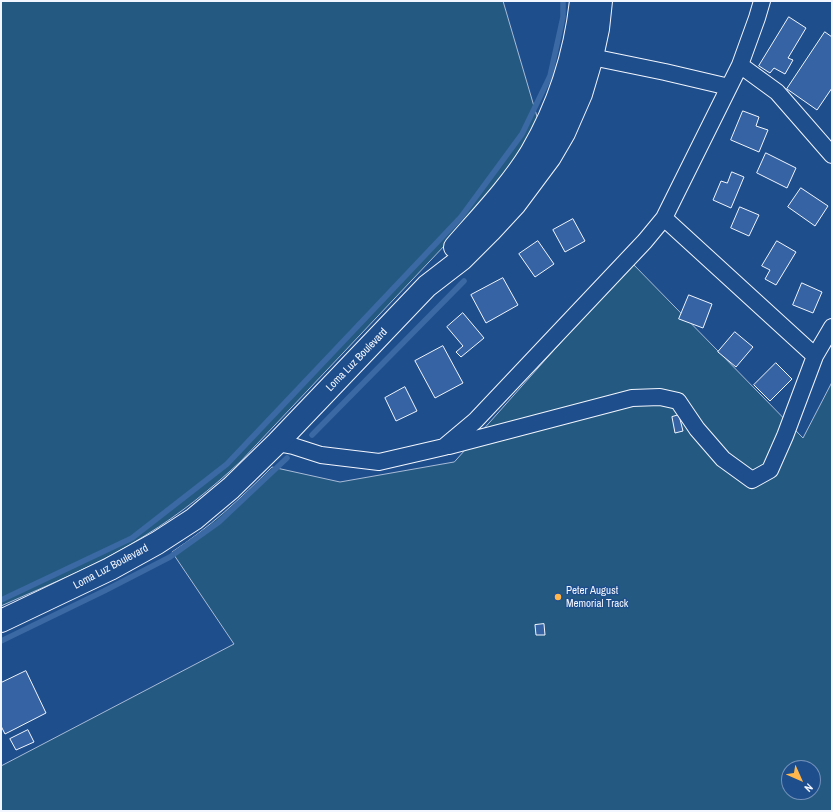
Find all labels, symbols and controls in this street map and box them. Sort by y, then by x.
street label: Loma Luz Boulevard [324,326,390,394]
street label: Loma Luz Boulevard [71,542,151,592]
place label: Peter August Memorial Track [566,584,628,610]
marker: Peter August Memorial Track [553,592,563,602]
north arrow [781,760,821,800]
text: N [802,781,816,795]

